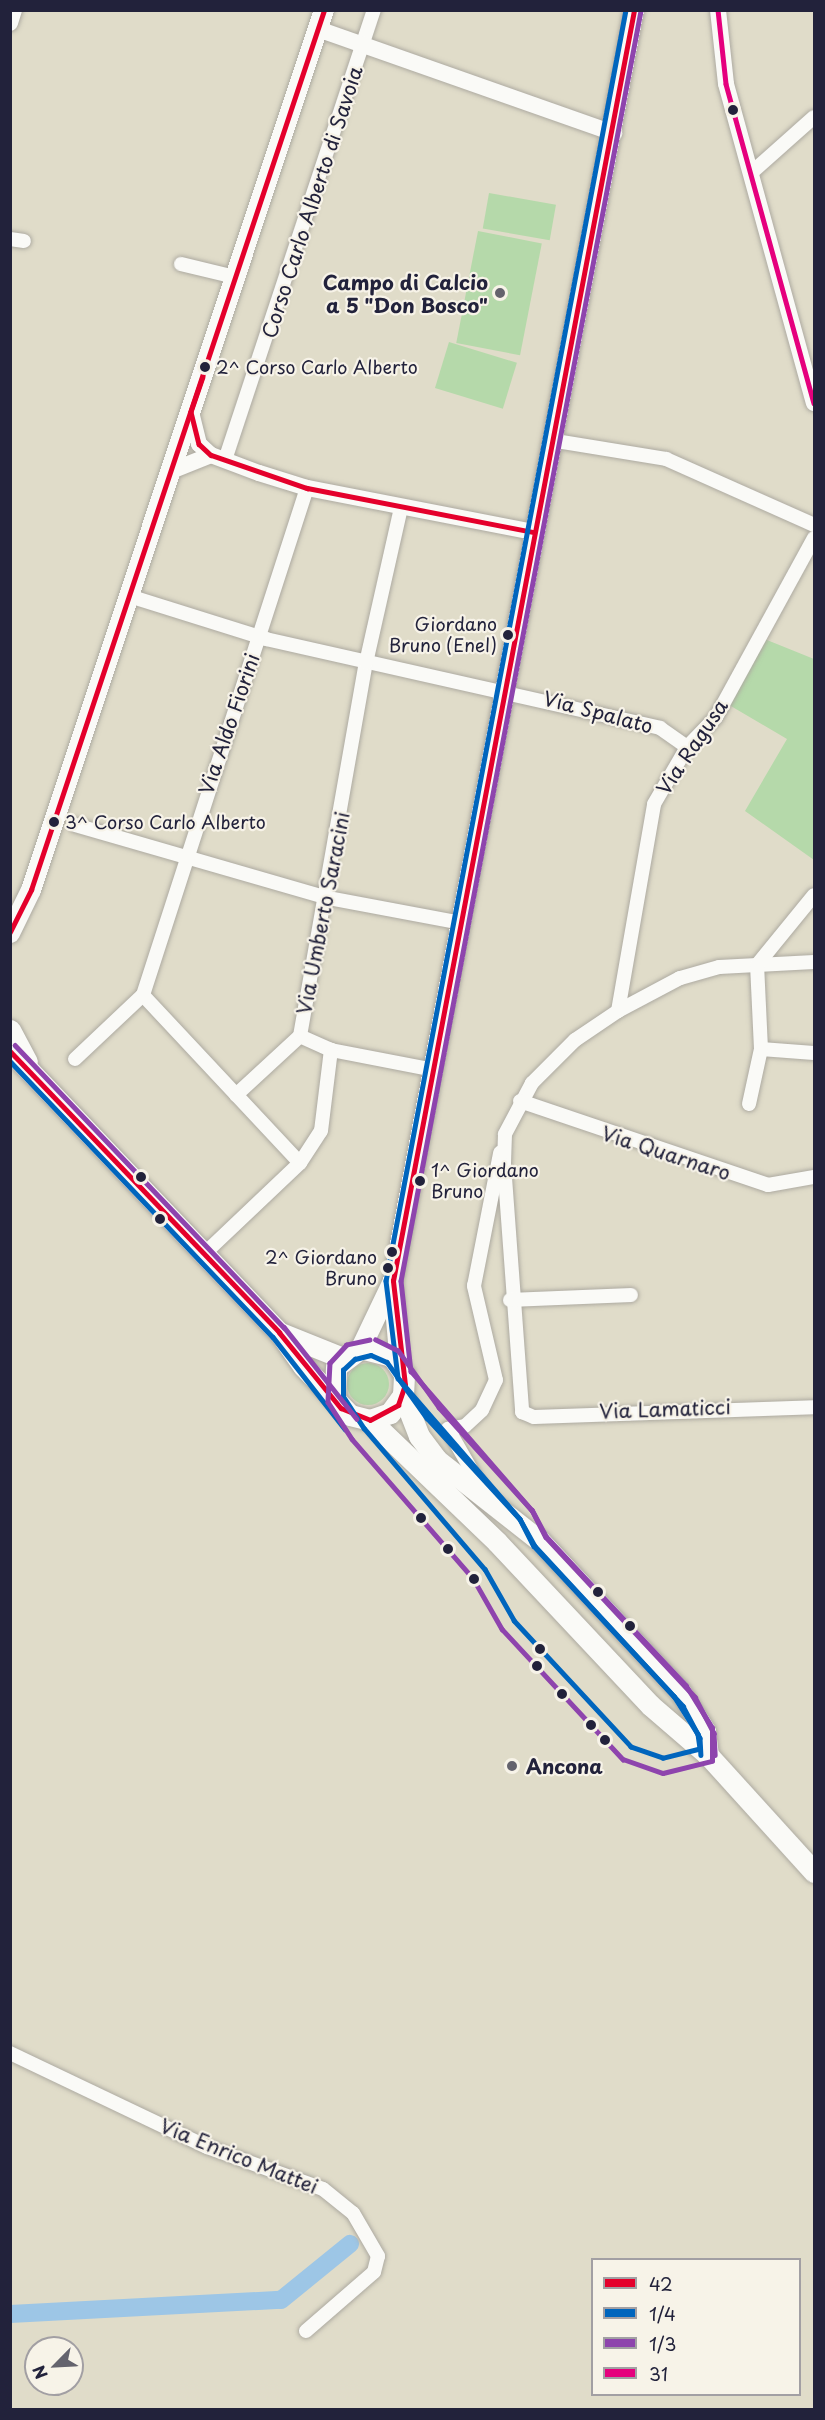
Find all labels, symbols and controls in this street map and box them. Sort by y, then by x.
street label: Corso Carlo Alberto di Savoia [256,62,368,342]
unlabelled marker [727,104,739,116]
place label: Campo di Calcio a 5 "Don Bosco" [322,270,488,317]
marker: Campo di Calcio a 5 "Don Bosco" [493,286,507,300]
place label: 2^ Corso Carlo Alberto [216,356,420,378]
marker: 2^ Corso Carlo Alberto [199,361,211,373]
place label: Giordano Bruno (Enel) [388,614,497,656]
marker: Giordano Bruno (Enel) [502,629,514,641]
street label: Via Aldo Fiorini [194,650,264,798]
street label: Via Spalato [541,686,655,738]
street label: Via Ragusa [652,695,732,799]
street label: Via Umberto Saracini [291,809,355,1017]
place label: 3^ Corso Carlo Alberto [65,811,268,833]
marker: 3^ Corso Carlo Alberto [48,816,60,828]
street label: Via Quarnaro [599,1121,733,1185]
place label: 1^ Giordano Bruno [431,1160,539,1202]
unlabelled marker [135,1171,147,1183]
marker: 1^ Giordano Bruno [414,1175,426,1187]
unlabelled marker [154,1213,166,1225]
unlabelled marker [386,1246,398,1258]
place label: 2^ Giordano Bruno [265,1247,377,1290]
marker: 2^ Giordano Bruno [382,1262,394,1274]
street label: Via Lamaticci [599,1395,731,1423]
unlabelled marker [415,1512,427,1524]
unlabelled marker [442,1543,454,1555]
unlabelled marker [468,1573,480,1585]
unlabelled marker [592,1586,604,1598]
unlabelled marker [624,1620,636,1632]
unlabelled marker [534,1643,546,1655]
unlabelled marker [531,1660,543,1672]
unlabelled marker [556,1688,568,1700]
unlabelled marker [585,1719,597,1731]
unlabelled marker [599,1734,611,1746]
place label: Ancona [526,1754,603,1778]
marker: Ancona [503,1757,521,1775]
street label: Via Enrico Mattei [157,2113,321,2199]
legend [591,2258,801,2396]
text: 42 [649,2270,673,2297]
text: 1/4 [649,2300,676,2327]
text: 1/3 [649,2330,676,2357]
north arrow [24,2336,84,2396]
text: 31 [649,2360,668,2387]
text: N [26,2362,53,2383]

